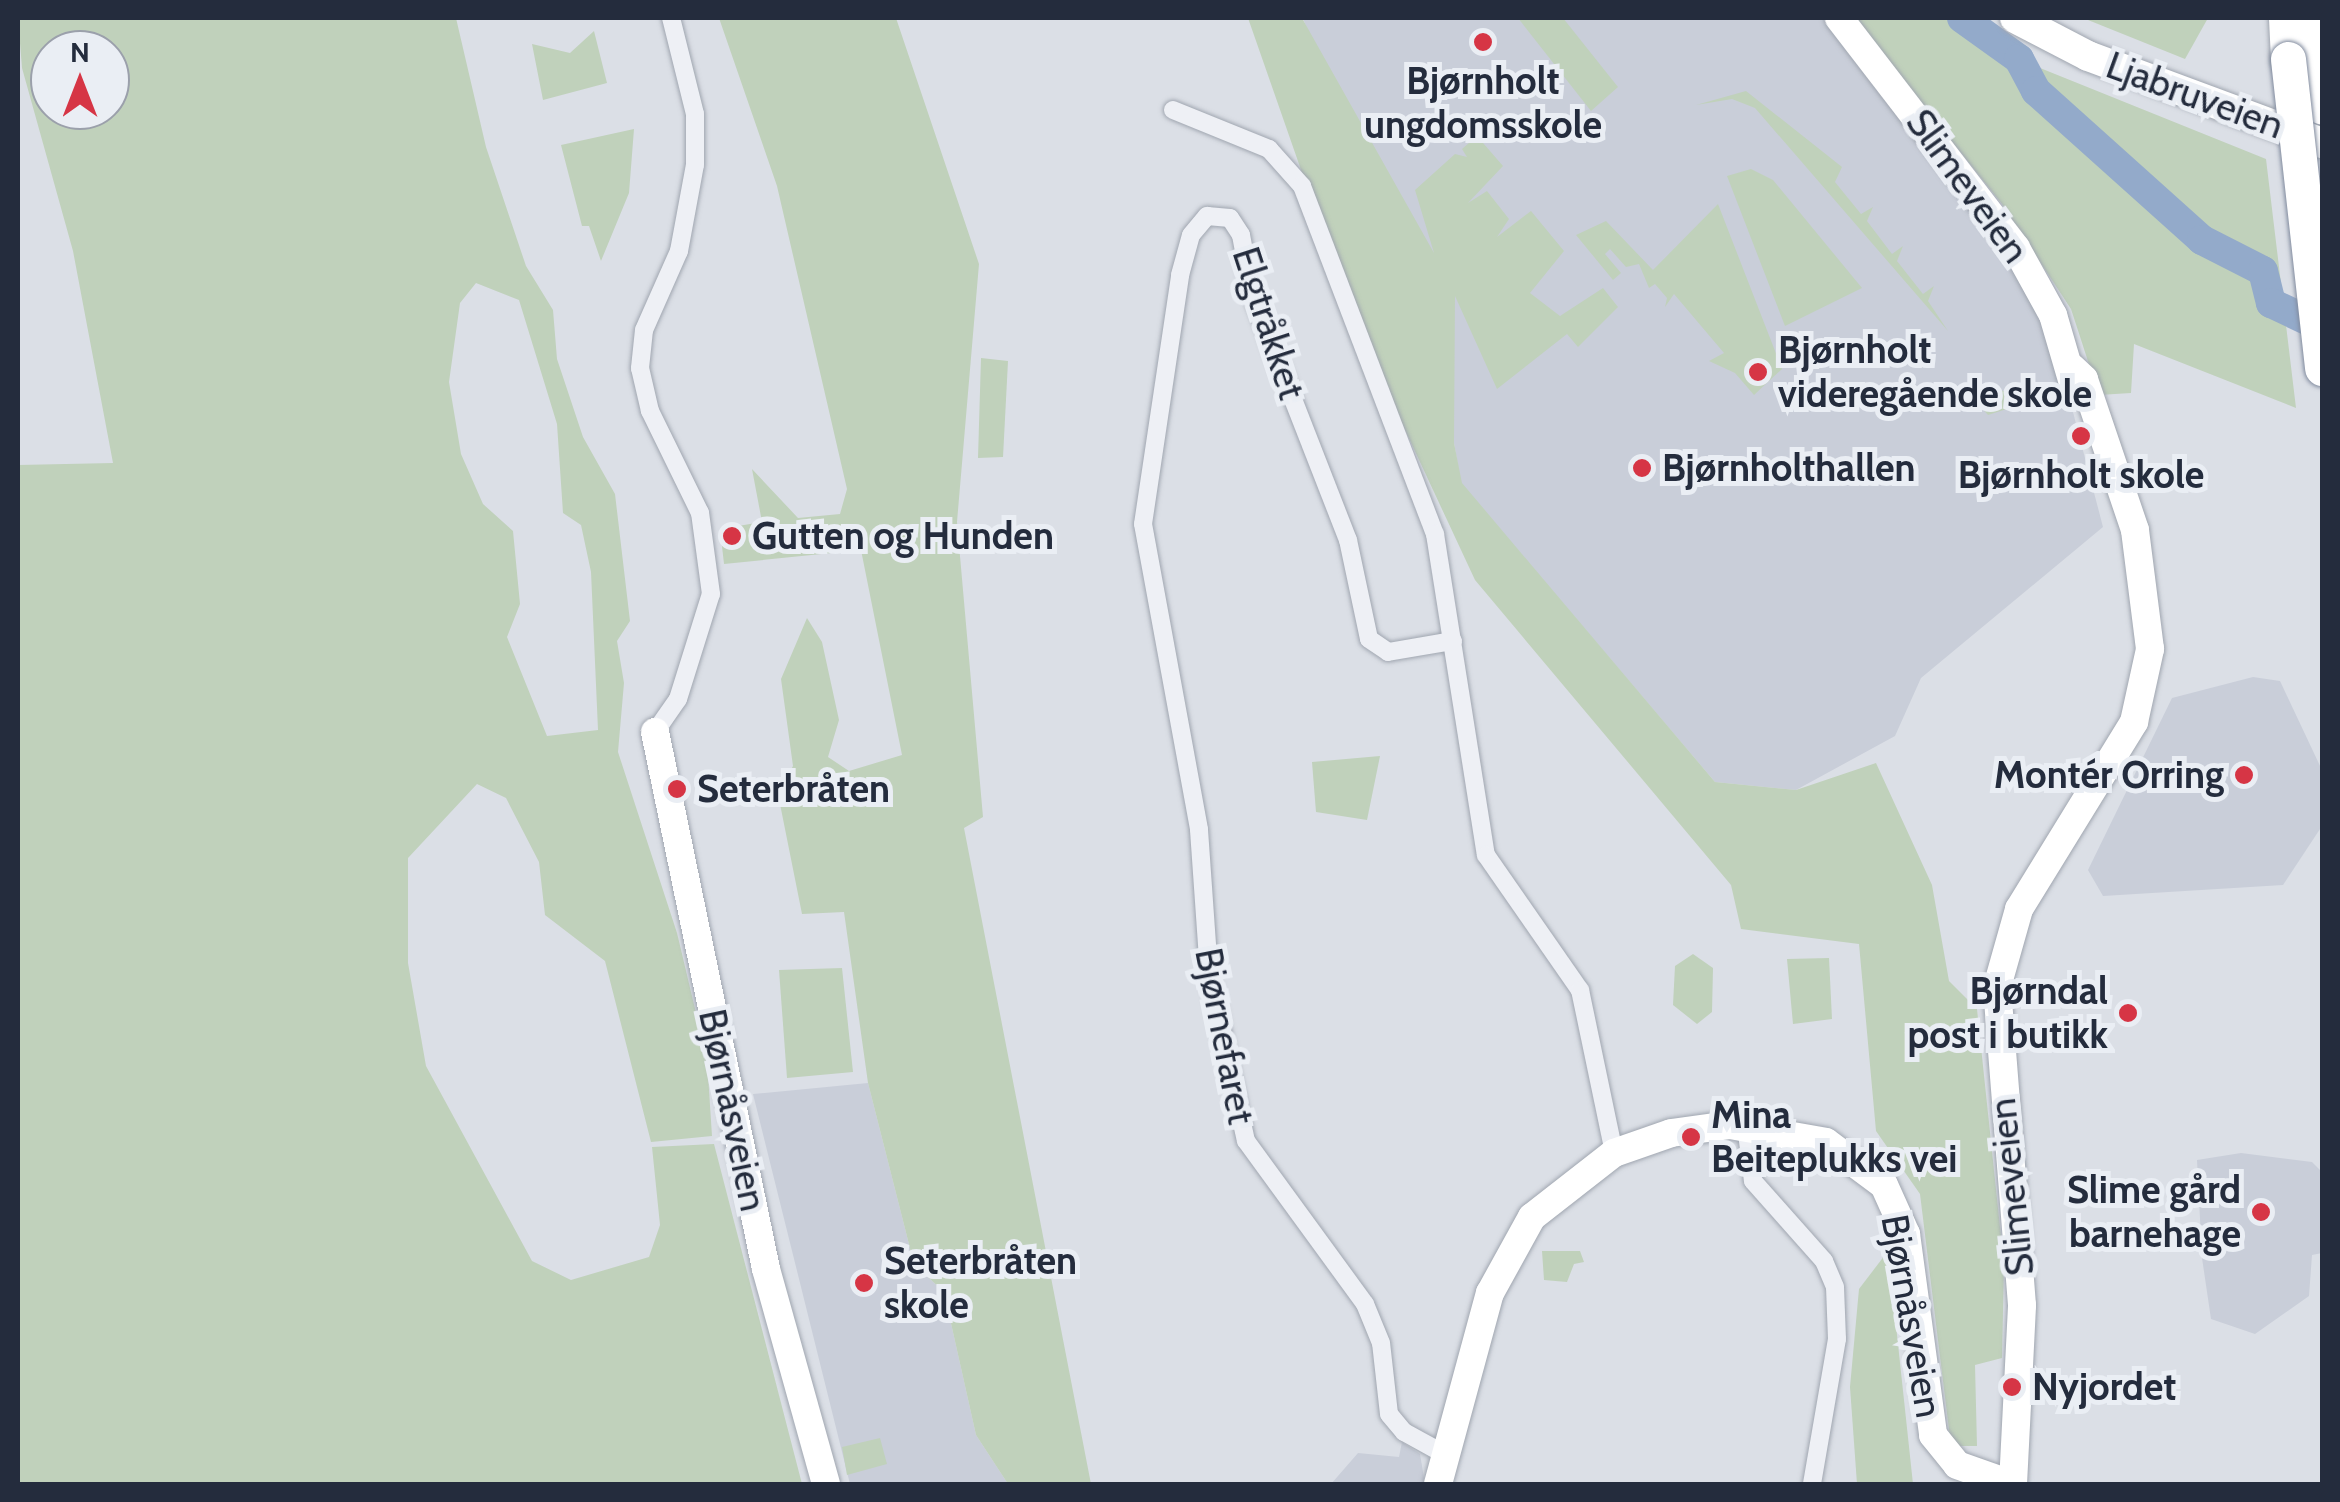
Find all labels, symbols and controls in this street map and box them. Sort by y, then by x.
north arrow [30,30,130,130]
marker: Bjørnholt ungdomsskole [1472,31,1494,53]
text: N [70,35,90,69]
street label: Ljabruveien [2100,42,2290,148]
place label: Bjørnholt ungdomsskole [1364,58,1602,147]
street label: Slimeveien [1897,101,2039,271]
street label: Elgtråkket [1223,241,1315,405]
place label: Bjørnholt videregående skole [1778,327,2092,416]
marker: Bjørnholt videregående skole [1747,361,1769,383]
marker: Bjørnholt skole [2070,425,2092,447]
place label: Bjørnholthallen [1662,445,1916,491]
place label: Bjørnholt skole [1958,452,2204,498]
marker: Bjørnholthallen [1631,457,1653,479]
place label: Gutten og Hunden [752,513,1054,559]
marker: Gutten og Hunden [721,525,743,547]
place label: Montér Orring [1994,752,2224,798]
marker: Montér Orring [2233,764,2255,786]
place label: Seterbråten [697,766,890,812]
marker: Seterbråten [666,778,688,800]
street label: Bjørnefaret [1186,944,1264,1128]
place label: Bjørndal post i butikk [1908,968,2108,1058]
marker: Bjørndal post i butikk [2117,1002,2139,1024]
street label: Bjørnåsveien [689,1005,777,1215]
place label: Mina Beiteplukks vei [1711,1092,1957,1182]
street label: Slimeveien [1979,1096,2043,1278]
marker: Mina Beiteplukks vei [1680,1126,1702,1148]
place label: Slime gård barnehage [2067,1167,2241,1256]
marker: Slime gård barnehage [2250,1201,2272,1223]
street label: Bjørnåsveien [1872,1211,1952,1421]
place label: Seterbråten skole [884,1238,1077,1328]
marker: Seterbråten skole [853,1272,875,1294]
place label: Nyjordet [2032,1364,2176,1410]
marker: Nyjordet [2001,1376,2023,1398]

